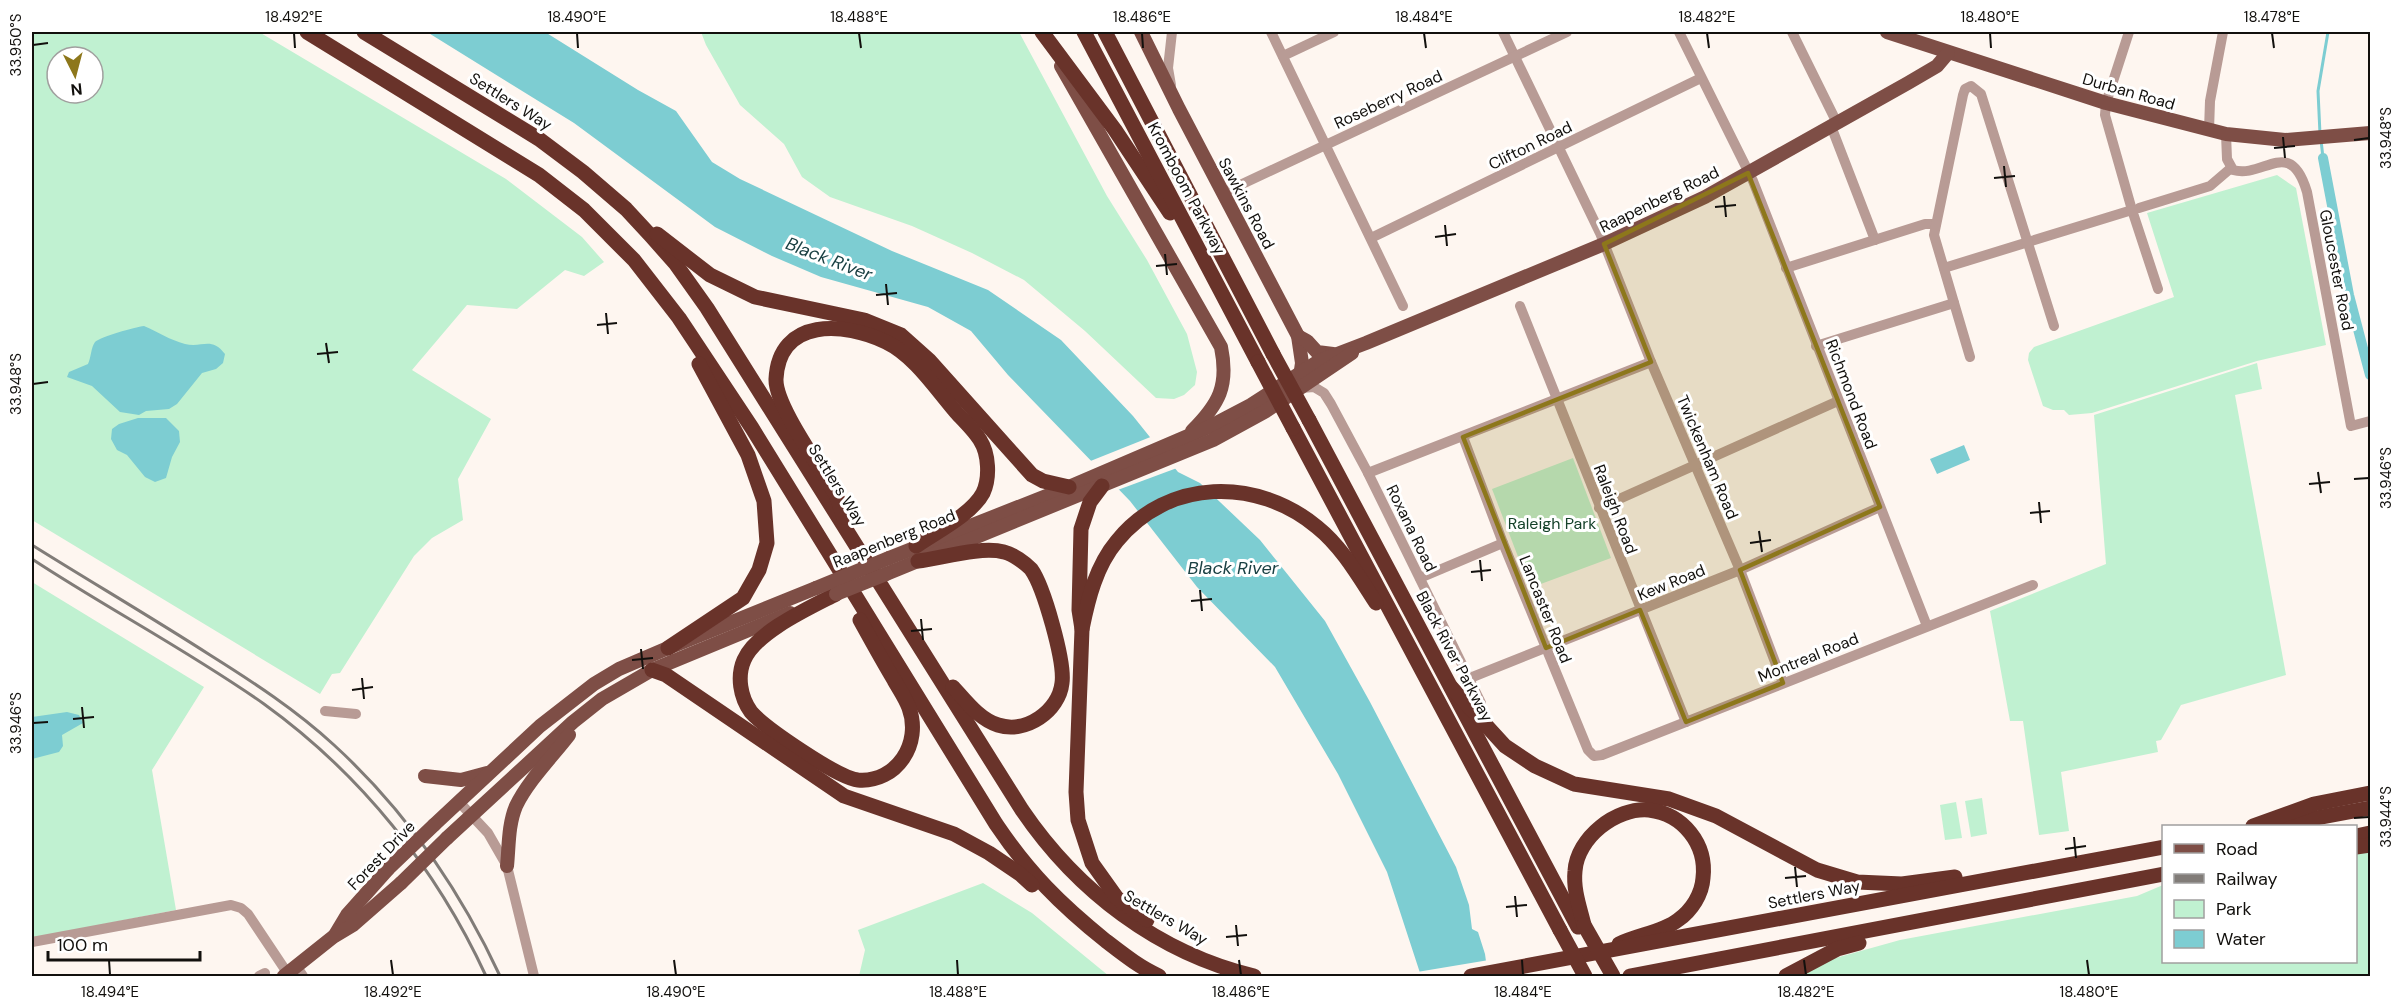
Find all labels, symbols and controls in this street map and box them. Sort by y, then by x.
text: 18.492°E [265,7,323,27]
text: 18.490°E [547,7,607,27]
text: 18.488°E [830,7,888,27]
text: 18.486°E [1113,7,1171,27]
text: 18.484°E [1395,7,1453,27]
text: 18.482°E [1678,7,1736,27]
text: 18.480°E [1961,7,2019,27]
text: 18.478°E [2244,7,2300,27]
text: 33.950°S [6,13,26,76]
north arrow [45,45,105,105]
street label: Roseberry Road [1331,65,1446,134]
street label: Settlers Way [465,68,556,135]
street label: Durban Road [2080,68,2178,115]
text: N [70,78,83,100]
text: 33.948°S [2376,107,2396,169]
street label: Clifton Road [1485,116,1576,175]
street label: Kromboom Parkway [1143,118,1230,258]
street label: Sawkins Road [1214,154,1279,253]
street label: Raapenberg Road [1596,161,1722,237]
street label: Gloucester Road [2314,208,2359,332]
water label: Black River [782,232,877,287]
street label: Richmond Road [1821,336,1882,452]
text: 33.948°S [6,353,26,415]
street label: Twickenham Road [1672,392,1743,522]
street label: Settlers Way [804,440,871,531]
text: 33.946°S [2376,447,2396,509]
street label: Raleigh Road [1589,461,1642,557]
street label: Roxana Road [1381,481,1442,575]
street label: Raapenberg Road [830,504,959,573]
park label: Raleigh Park [1508,513,1596,534]
street label: Lancaster Road [1514,552,1577,666]
water label: Black River [1188,556,1280,580]
street label: Kew Road [1634,559,1708,606]
street label: Black River Parkway [1411,587,1498,725]
street label: Montreal Road [1755,628,1862,687]
text: 33.946°S [6,692,26,754]
text: 33.944°S [2376,786,2396,848]
street label: Forest Drive [343,816,420,894]
legend [2162,825,2357,963]
text: Road [2216,837,2258,861]
text: Railway [2216,867,2278,891]
street label: Settlers Way [1766,875,1862,914]
street label: Settlers Way [1120,885,1212,950]
text: Park [2216,897,2252,921]
scale bar [48,924,200,962]
text: Water [2216,927,2266,951]
text: 100 m [57,933,108,957]
text: 18.494°E [81,982,139,1002]
text: 18.492°E [364,982,422,1002]
text: 18.490°E [646,982,706,1002]
text: 18.488°E [929,982,987,1002]
text: 18.486°E [1212,982,1270,1002]
text: 18.484°E [1494,982,1552,1002]
text: 18.482°E [1777,982,1835,1002]
text: 18.480°E [2060,982,2118,1002]

